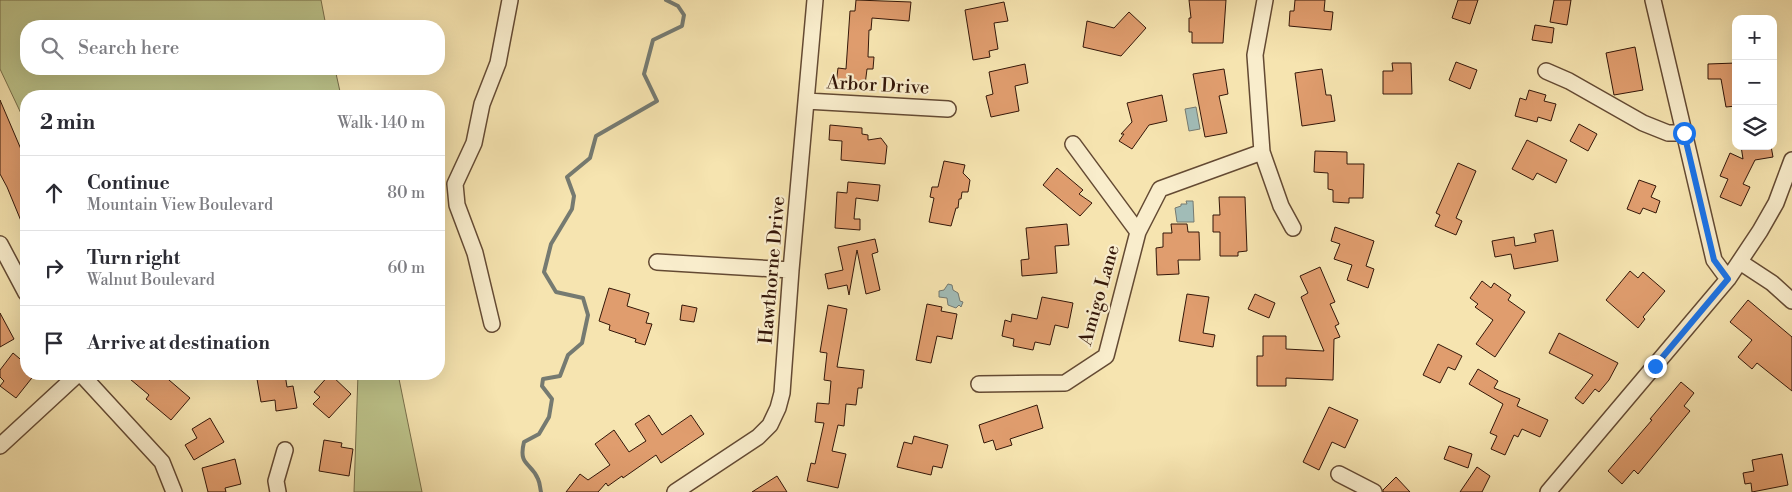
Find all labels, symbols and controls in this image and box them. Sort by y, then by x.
map controls [1732,15,1777,150]
button: + [1732,15,1777,60]
search box [20,20,445,75]
icon: search [38,34,66,62]
text: Search here [78,36,179,60]
button: − [1732,60,1777,105]
street label: Arbor Drive [825,70,930,100]
button: layers [1732,105,1777,150]
text: 2 min [40,110,95,136]
text: Walk · 140 m [337,113,425,133]
route start [1673,122,1696,145]
text: Continue [87,171,170,195]
icon: ahead [40,179,68,207]
text: 80 m [387,183,425,203]
text: Mountain View Boulevard [87,195,273,215]
street label: Hawthorne Drive [754,195,790,345]
street label: Amigo Lane [1073,242,1125,349]
text: Turn right [87,246,180,270]
icon: right [40,254,68,282]
text: 60 m [387,258,425,278]
text: Walnut Boulevard [87,270,215,290]
icon: arrive [40,329,68,357]
text: Arrive at destination [87,331,270,355]
route end [1644,355,1667,378]

